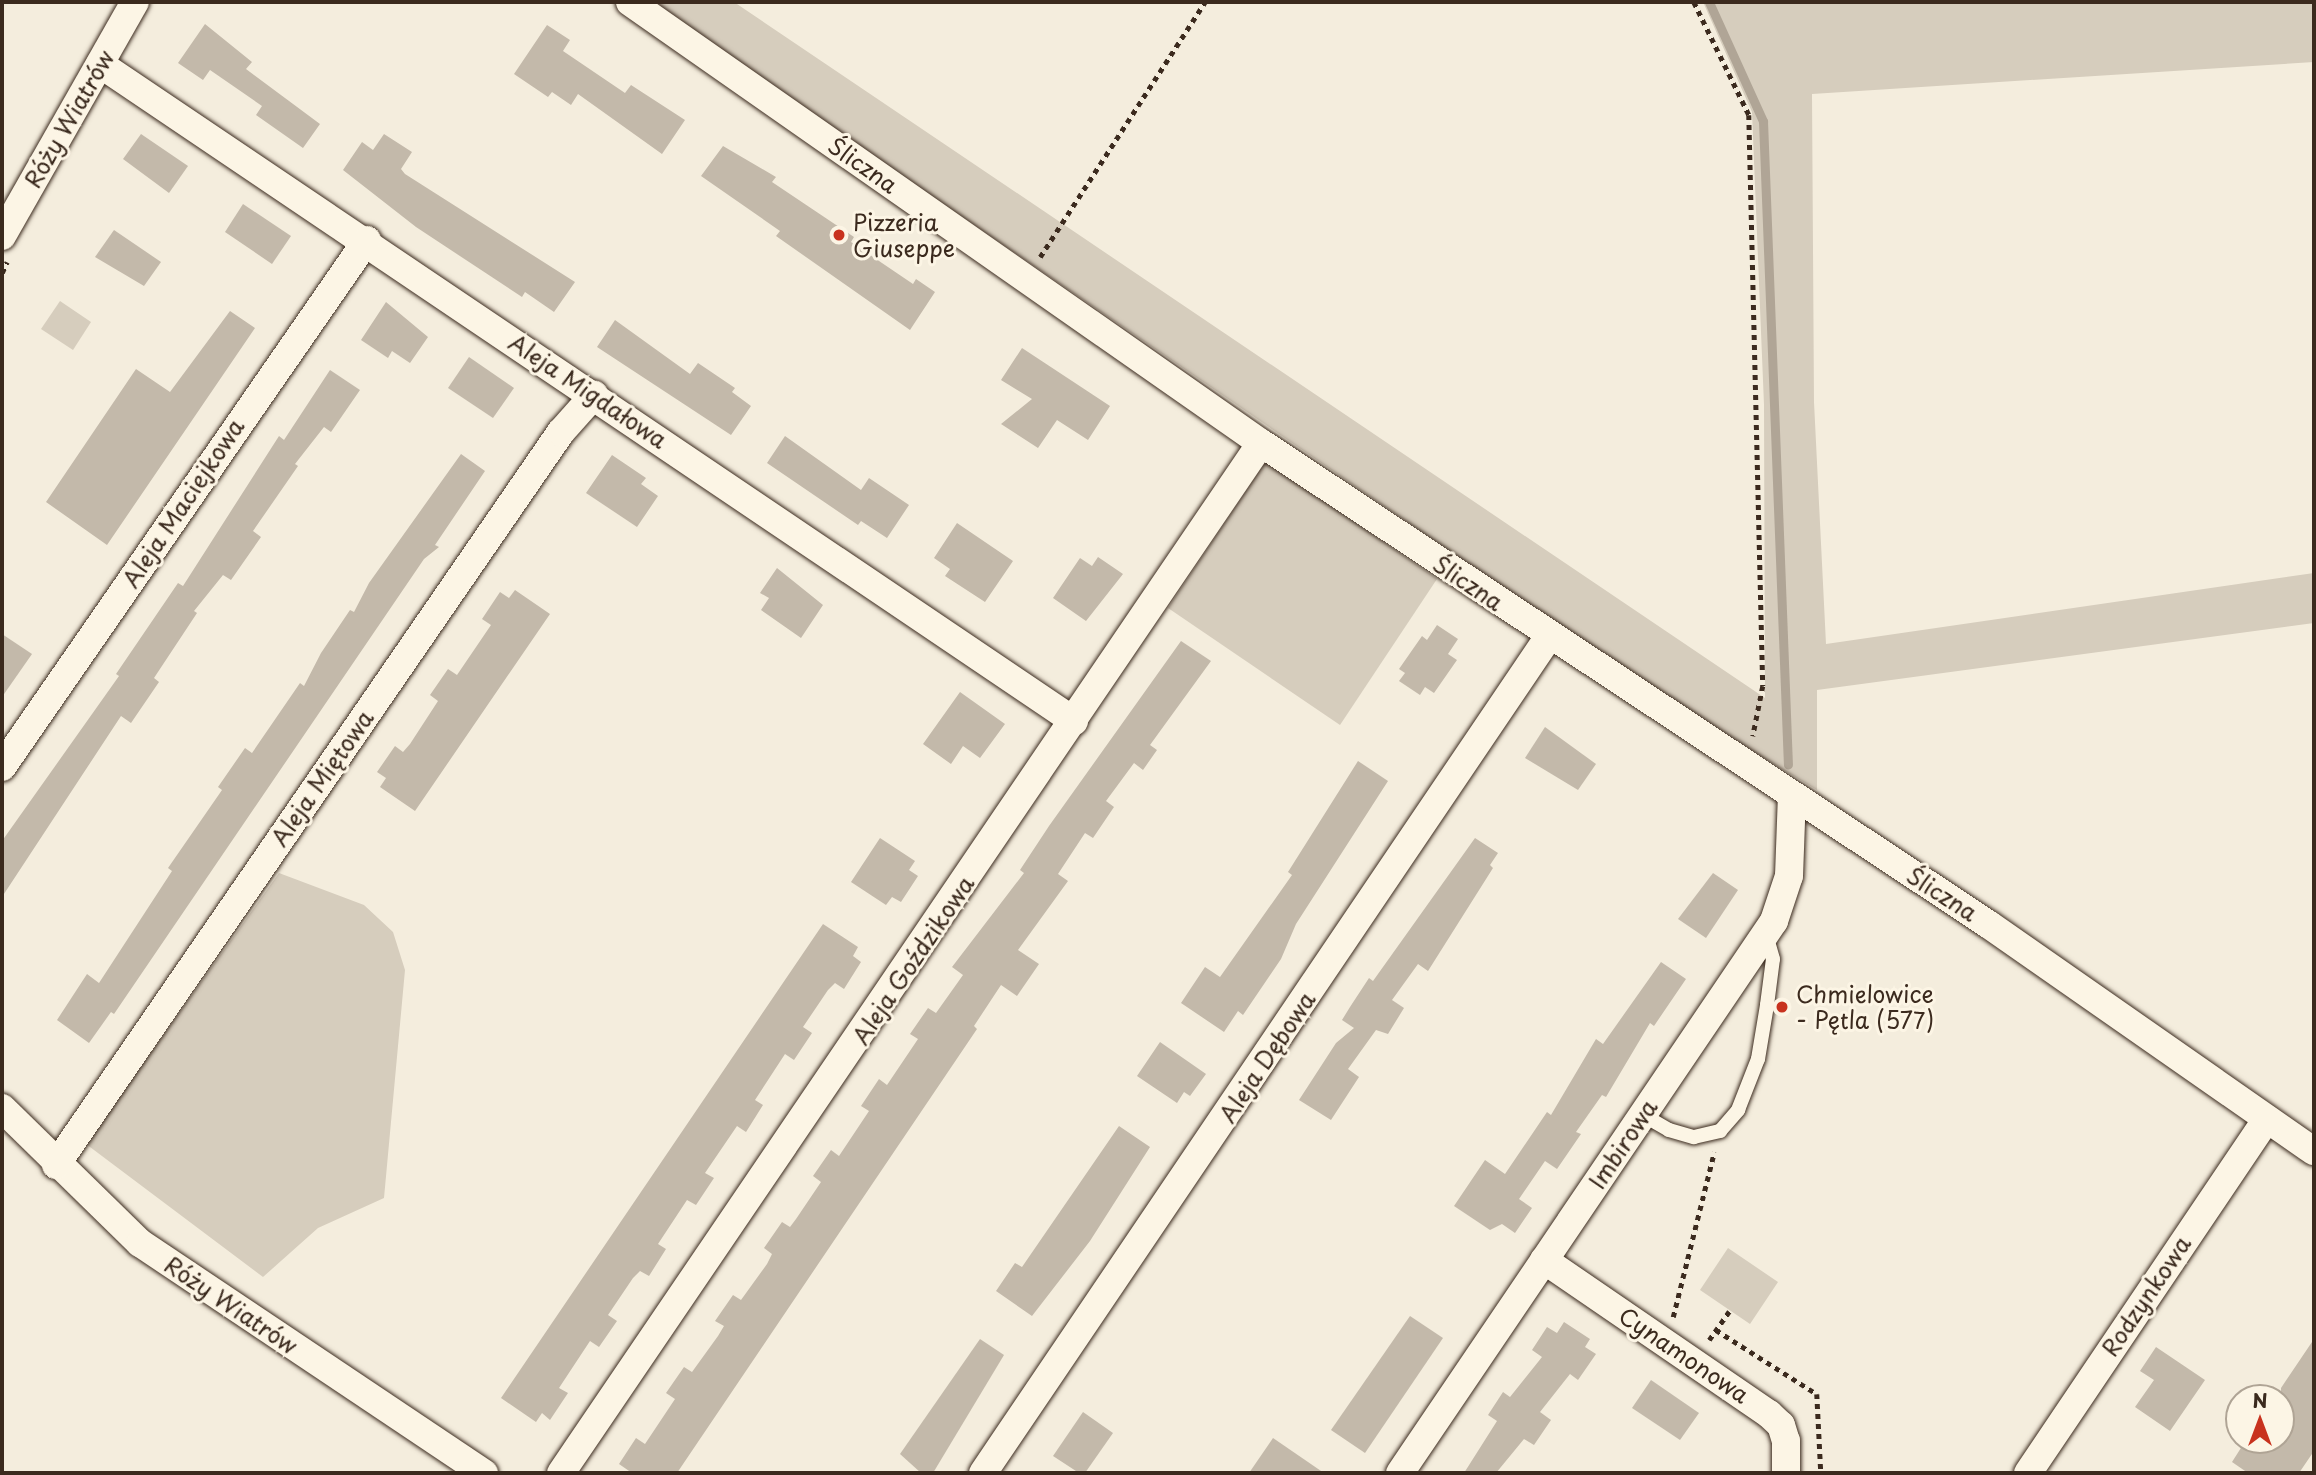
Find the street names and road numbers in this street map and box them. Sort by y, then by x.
street label: Róży Wiatrów [19,46,119,192]
street label: Śliczna [823,131,903,199]
street label: Aleja Migdałowa [504,328,672,454]
street label: Aleja Maciejkowa [116,414,250,592]
street label: Śliczna [1428,550,1508,616]
street label: Aleja Miętowa [265,705,379,851]
street label: Śliczna [1902,861,1982,927]
street label: Aleja Goździkowa [847,871,979,1049]
street label: Aleja Dębowa [1213,986,1321,1128]
street label: Imbirowa [1583,1094,1663,1194]
street label: Rodzynkowa [2096,1231,2196,1361]
street label: Róży Wiatrów [160,1251,302,1359]
street label: Cynamonowa [1614,1301,1754,1409]

